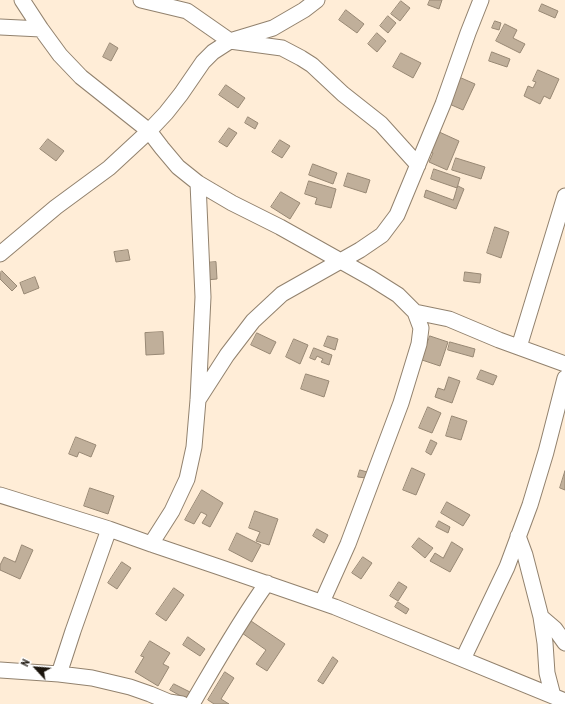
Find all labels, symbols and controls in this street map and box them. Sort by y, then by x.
north arrow [16,648,56,688]
text: N [17,657,33,669]

